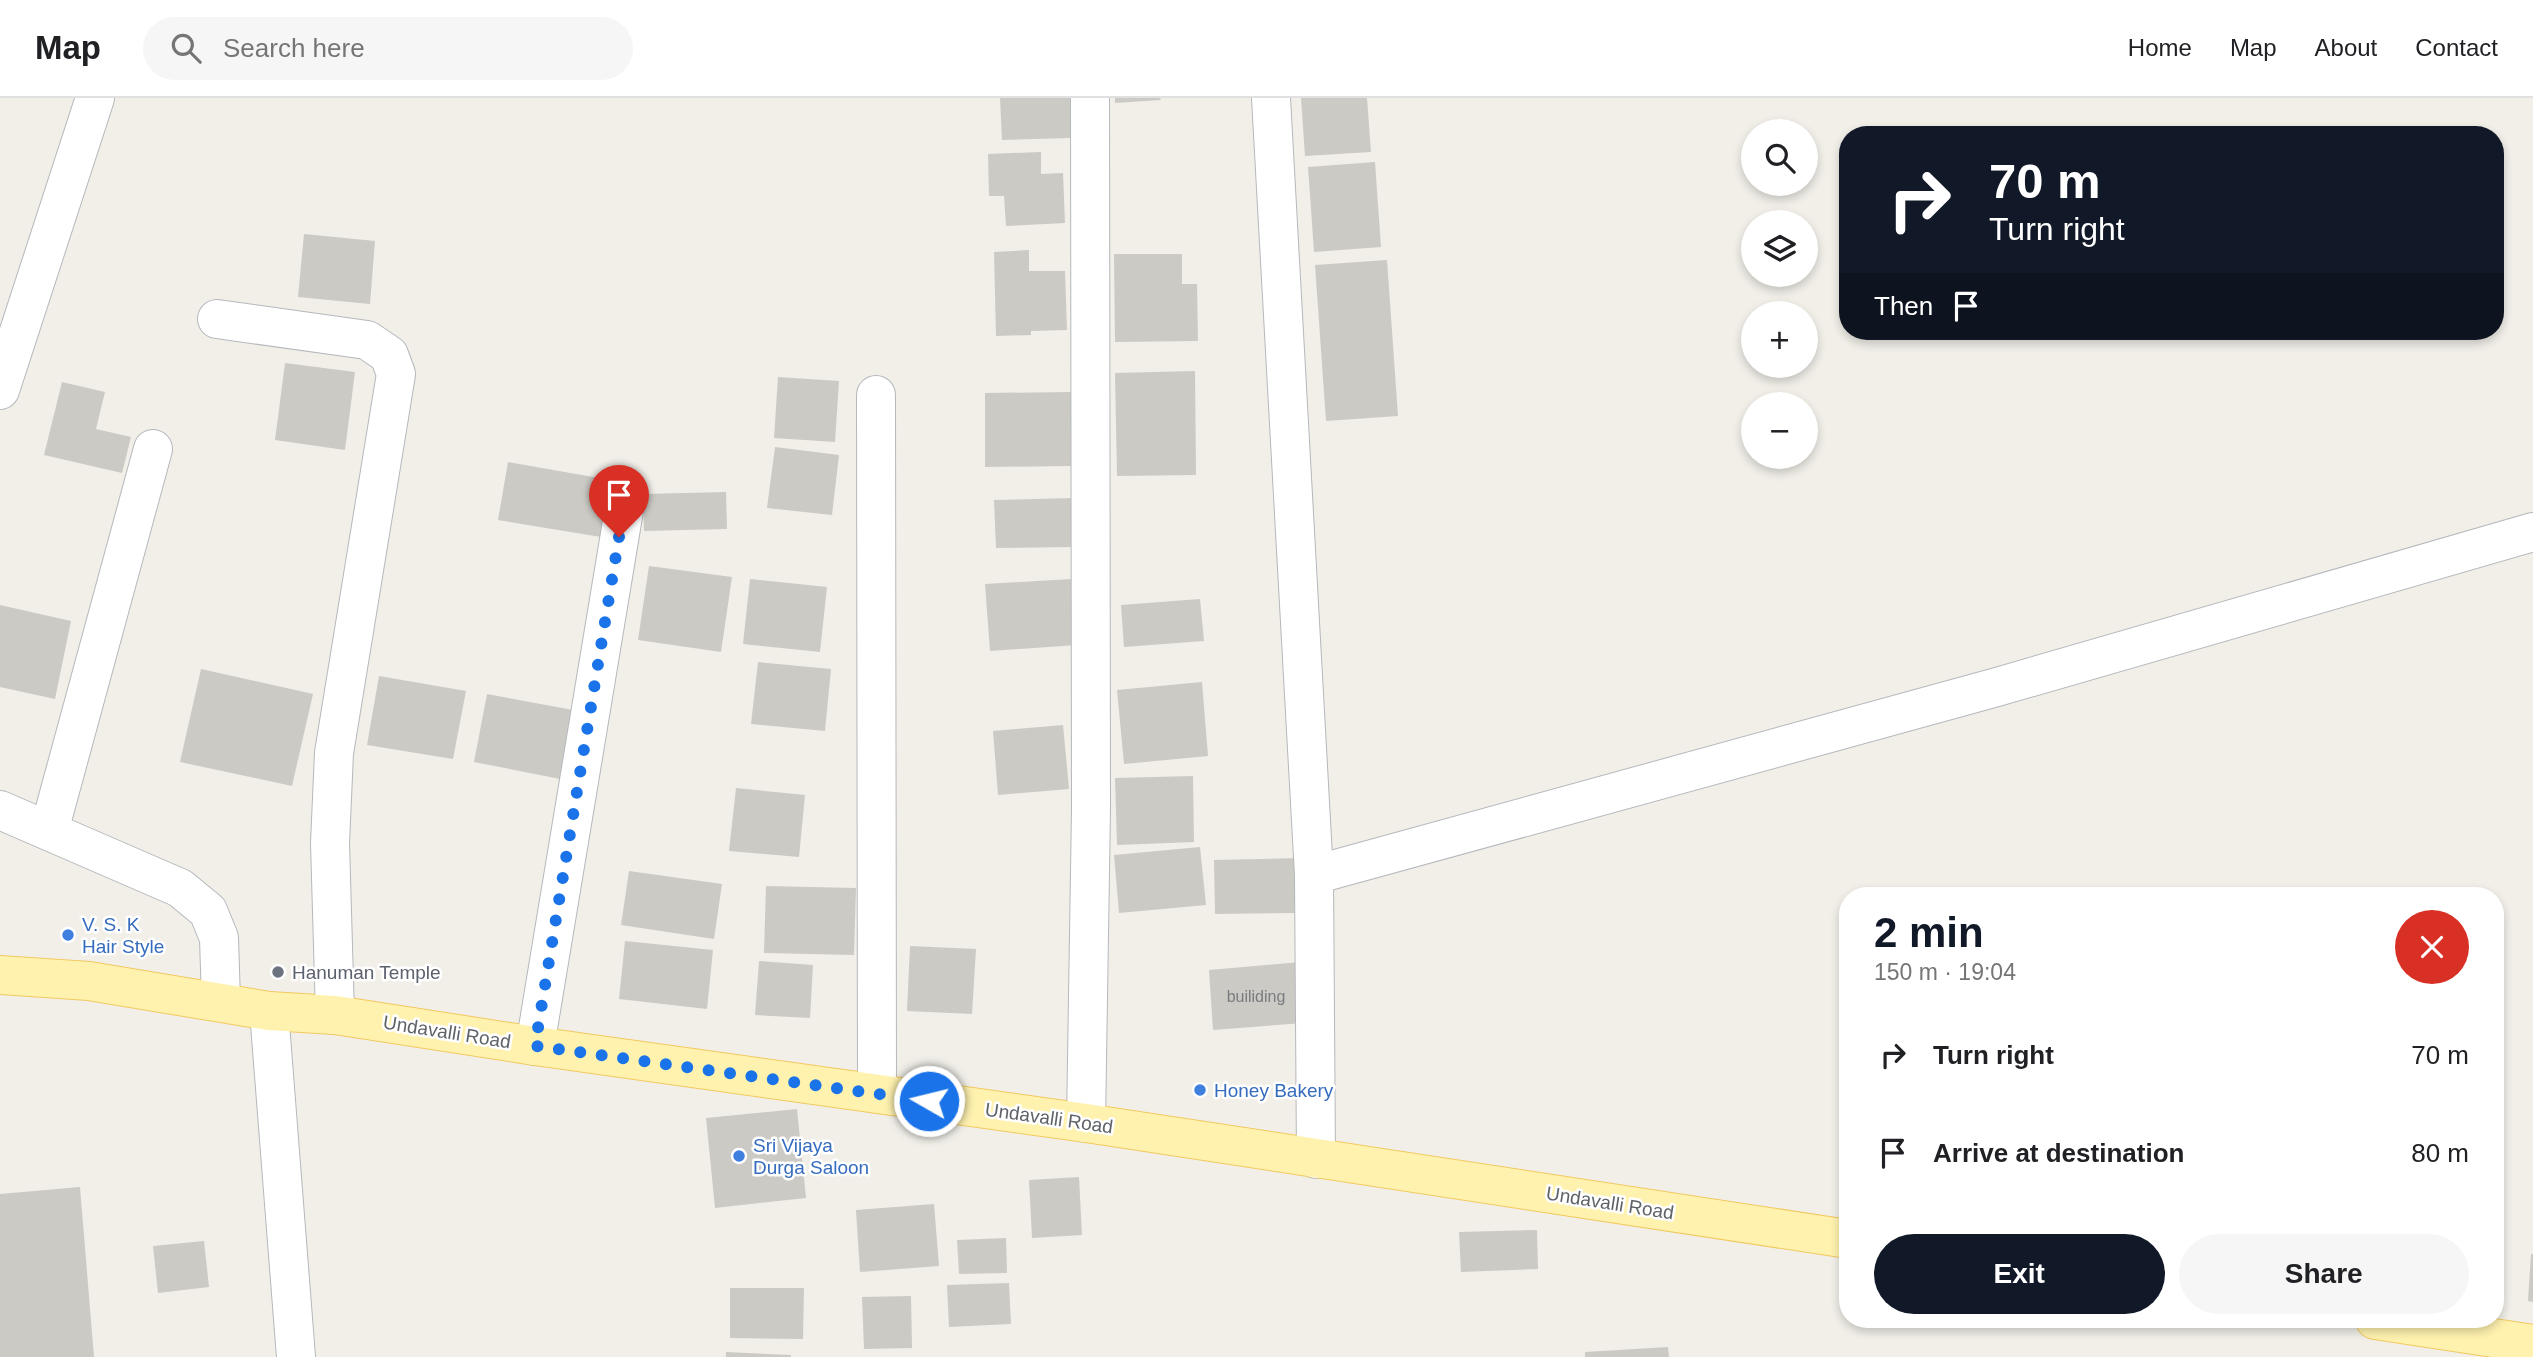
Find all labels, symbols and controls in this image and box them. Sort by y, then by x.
search box [143,17,633,80]
text: Map [35,29,101,66]
icon: search [167,29,205,67]
text: Search here [223,33,365,63]
text: Home [2128,34,2192,61]
text: Map [2230,34,2277,61]
text: About [2315,34,2377,61]
text: Contact [2415,34,2498,61]
map controls [1741,119,1818,469]
button: search [1741,119,1818,196]
icon: right [1874,154,1965,245]
text: 70 m [1989,154,2101,208]
button: layers [1741,210,1818,287]
text: Turn right [1989,211,2125,247]
icon: arrive [1947,287,1985,325]
text: Then [1874,291,1933,321]
button: + [1741,301,1818,378]
button: − [1741,392,1818,469]
pin [589,465,649,537]
icon: arrive [600,476,638,514]
text: 2 min [1874,909,1984,956]
button: close [2395,910,2469,984]
place label: V. S. K Hair Style [82,914,164,957]
marker: V. S. K Hair Style [60,927,76,943]
text: 150 m · 19:04 [1874,959,2016,985]
place label: Hanuman Temple [292,962,441,983]
marker: Hanuman Temple [270,964,286,980]
house number: builiding [1227,988,1285,1005]
street label: Undavalli Road [382,1012,512,1052]
icon: right [1874,1036,1912,1074]
text: Turn right [1933,1040,2054,1070]
text: 70 m [2411,1040,2469,1070]
position arrow [892,1064,966,1138]
place label: Honey Bakery [1214,1080,1334,1101]
marker: Honey Bakery [1192,1082,1208,1098]
street label: Undavalli Road [984,1099,1114,1137]
icon: arrive [1874,1134,1912,1172]
place label: Sri Vijaya Durga Saloon [753,1135,869,1178]
text: Arrive at destination [1933,1138,2184,1168]
text: 80 m [2411,1138,2469,1168]
marker: Sri Vijaya Durga Saloon [731,1148,747,1164]
street label: Undavalli Road [1545,1183,1675,1223]
button: Exit [1874,1234,2165,1314]
button: Share [2179,1234,2469,1314]

